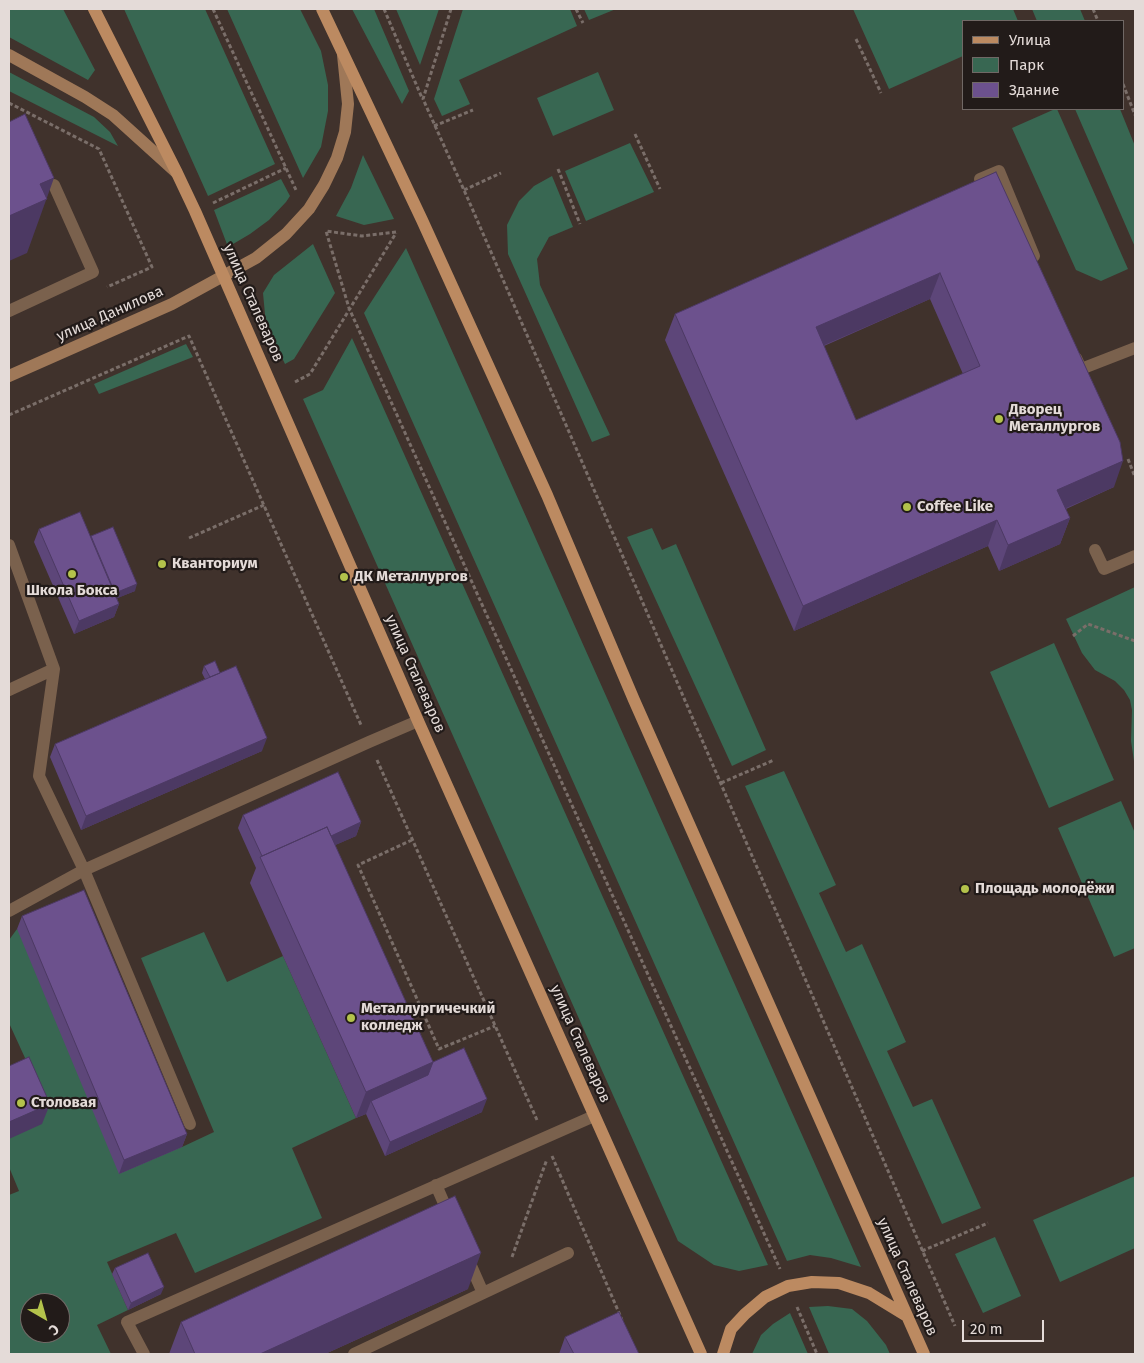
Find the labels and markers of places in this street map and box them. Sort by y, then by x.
place label: Дворец Металлургов [1009,401,1100,436]
marker: Дворец Металлургов [993,413,1005,425]
place label: Coffee Like [917,498,993,516]
marker: Coffee Like [901,501,913,513]
place label: Кванториум [172,555,258,573]
marker: Кванториум [156,558,168,570]
marker: Школа Бокса [66,568,78,580]
place label: ДК Металлургов [354,568,468,586]
marker: ДК Металлургов [338,571,350,583]
place label: Школа Бокса [26,582,118,600]
place label: Площадь молодёжи [975,880,1115,898]
marker: Площадь молодёжи [959,883,971,895]
place label: Металлургичечкий колледж [361,1000,495,1035]
marker: Металлургичечкий колледж [345,1012,357,1024]
place label: Столовая [31,1094,96,1112]
marker: Столовая [15,1097,27,1109]

